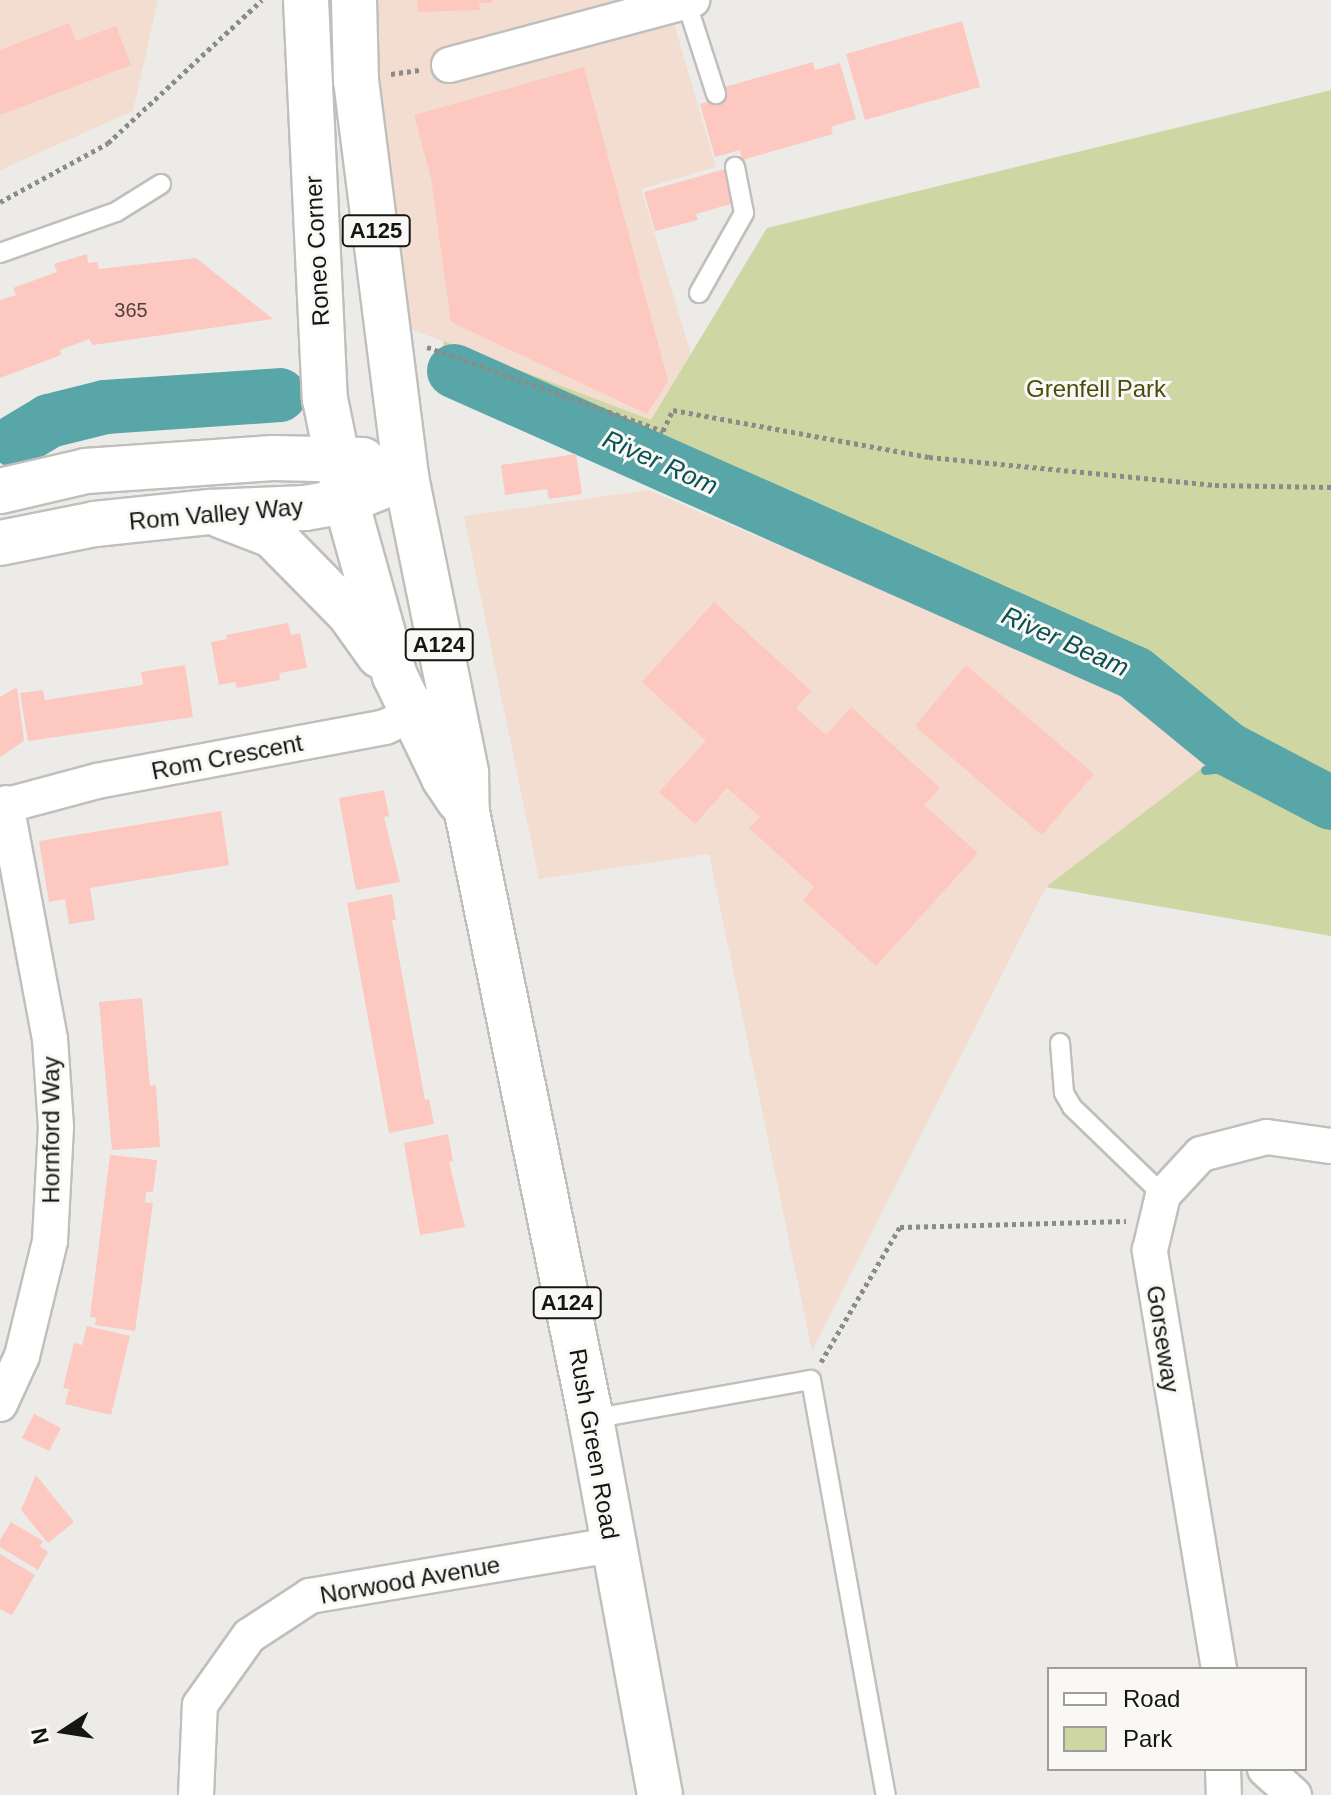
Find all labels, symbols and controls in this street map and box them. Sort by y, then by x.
street label: Roneo Corner [299,175,335,327]
road number: A125 [340,213,412,249]
house number: 365 [114,298,148,322]
park label: Grenfell Park [1026,375,1166,403]
water label: River Rom [598,424,722,502]
street label: Rom Valley Way [128,492,304,536]
water label: River Beam [997,600,1133,684]
road number: A124 [403,627,475,663]
street label: Rom Crescent [149,728,305,786]
street label: Hornford Way [37,1056,65,1204]
street label: Gorseway [1140,1283,1186,1395]
road number: A124 [531,1285,603,1321]
street label: Rush Green Road [563,1346,625,1542]
street label: Norwood Avenue [317,1550,503,1610]
legend [1047,1667,1307,1771]
text: Road [1123,1685,1180,1712]
north arrow [24,1691,104,1771]
text: Park [1123,1725,1172,1752]
text: N [26,1726,54,1746]

